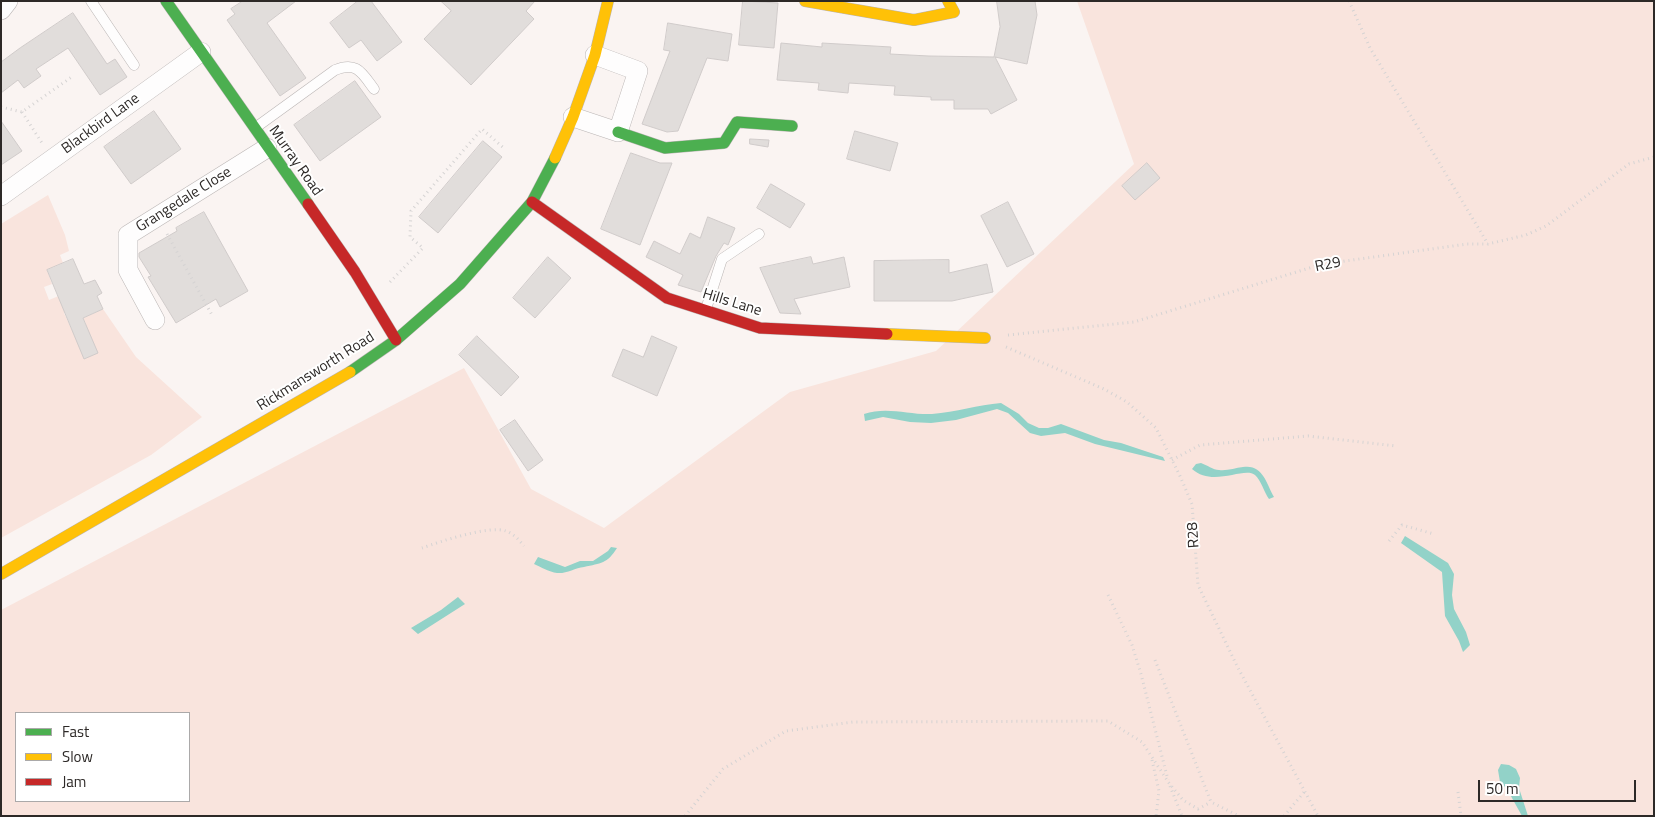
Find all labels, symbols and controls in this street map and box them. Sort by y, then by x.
street label: Blackbird Lane [59,90,143,158]
street label: Murray Road [264,122,326,200]
street label: Grangedale Close [133,163,235,237]
street label: R29 [1313,253,1343,277]
street label: Hills Lane [700,285,764,321]
street label: Rickmansworth Road [254,329,378,415]
street label: R28 [1184,521,1204,549]
legend [15,712,190,802]
text: Fast [62,720,89,743]
text: Slow [62,745,93,768]
text: Jam [62,770,86,793]
scale bar [1480,770,1638,802]
text: 50 m [1486,777,1519,800]

